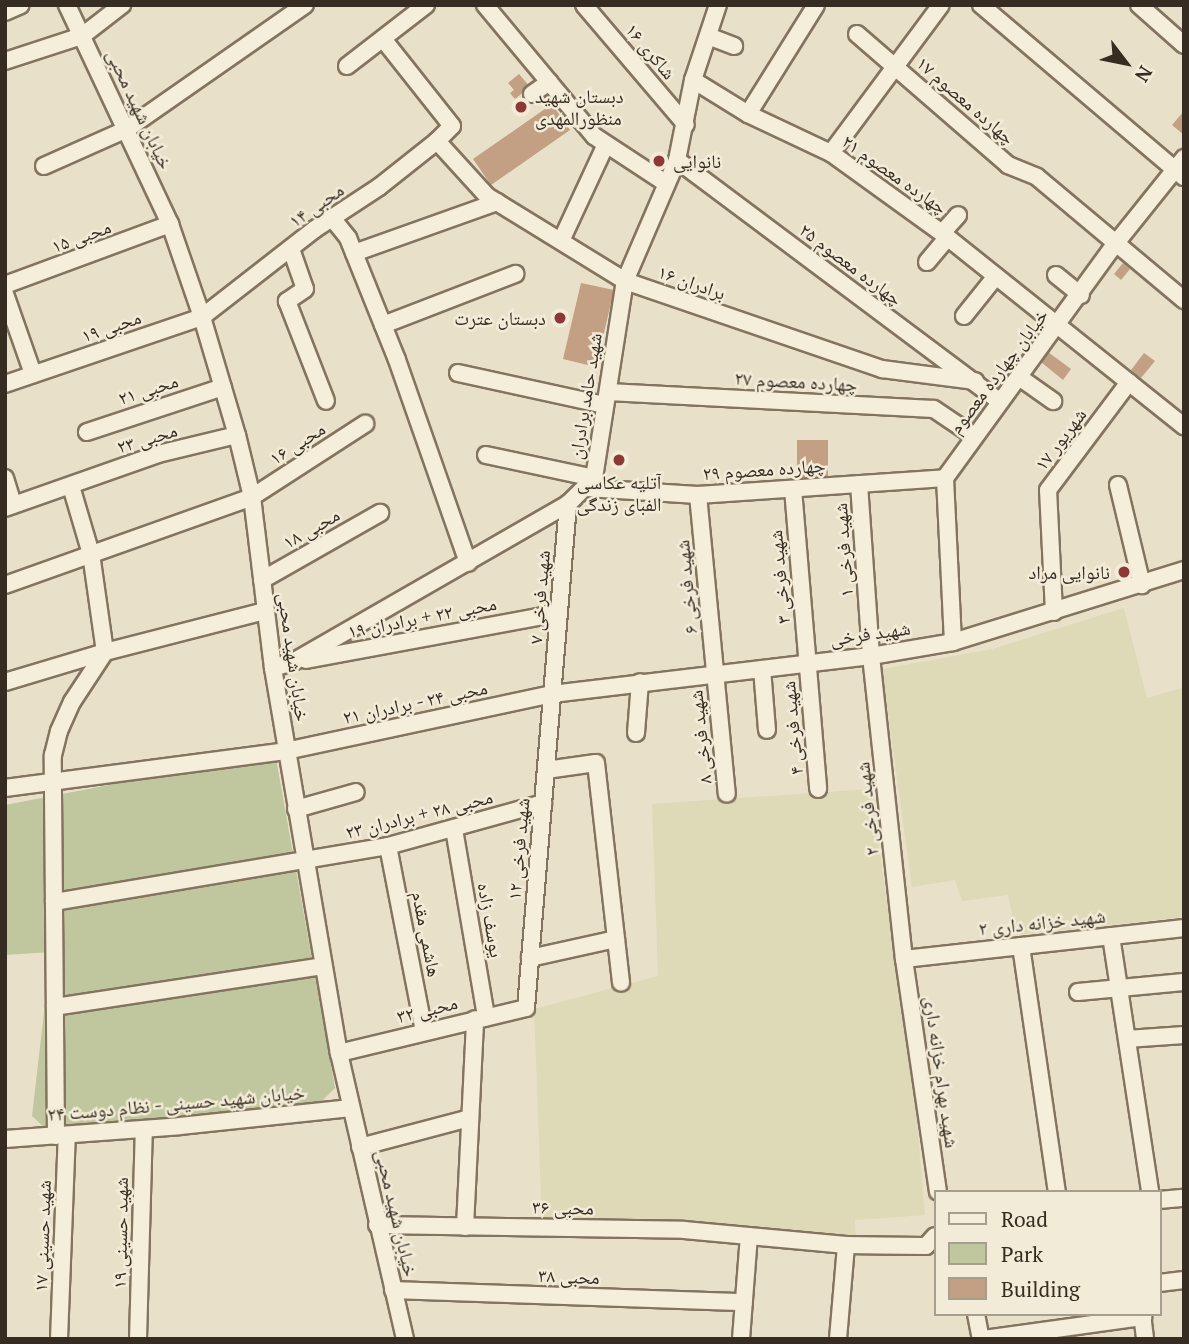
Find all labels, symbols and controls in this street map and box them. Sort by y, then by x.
street label: شاکری ۱۶ [621,18,681,84]
north arrow [1091,28,1161,98]
street label: خیابان شهید محبی [102,45,178,173]
street label: چهارده معصوم ۱۷ [912,51,1020,149]
text: N [1130,62,1159,87]
place label: دبستان شهید منظورالمهدی [535,85,624,129]
marker: دبستان شهید منظورالمهدی [513,99,529,115]
street label: چهارده معصوم ۲۱ [838,129,952,219]
place label: نانوایی [673,150,721,172]
marker: نانوایی [651,153,667,169]
street label: محبی ۱۴ [284,178,348,232]
street label: محبی ۱۵ [48,215,114,257]
street label: چهارده معصوم ۲۵ [795,218,907,310]
street label: برادران ۱۶ [655,260,729,304]
street label: خیابان چهارده معصوم [944,304,1052,438]
street label: محبی ۱۹ [78,305,144,347]
place label: دبستان عترت [454,307,546,329]
marker: دبستان عترت [552,310,568,326]
street label: شهید حامد برادران [564,331,606,461]
street label: چهارده معصوم ۲۷ [734,366,858,396]
street label: محبی ۲۱ [115,369,181,409]
street label: ۱۷ شهریور [1029,403,1091,475]
street label: محبی ۱۶ [265,417,329,469]
street label: محبی ۲۳ [114,418,180,458]
marker: آتلیه عکاسی الفبای زندگی [611,452,627,468]
street label: چهارده معصوم ۲۹ [702,453,826,485]
place label: آتلیه عکاسی الفبای زندگی [576,471,662,515]
street label: شهید فرخی ۱ [828,502,858,598]
street label: محبی ۱۸ [279,503,343,553]
street label: شهید فرخی ۳ [764,529,794,625]
street label: شهید فرخی ۶ [671,539,701,635]
street label: شهید فرخی ۷ [524,549,554,645]
place label: نانوایی مراد [1028,561,1110,583]
marker: نانوایی مراد [1116,564,1132,580]
street label: خیابان شهید محبی [274,591,314,723]
street label: محبی ۲۲ + برادران ۱۹ [346,591,498,643]
street label: شهید فرخی [828,616,912,650]
street label: محبی ۲۴ - برادران ۲۱ [340,675,490,729]
street label: شهید فرخی ۴ [777,680,807,776]
street label: شهید فرخی ۸ [684,689,716,785]
street label: شهید فرخی ۲ [851,761,883,857]
street label: محبی ۲۸ + برادران ۲۳ [343,785,495,843]
street label: شهید فرخی ۱۲ [502,797,534,901]
street label: یوسف زاده [473,881,509,959]
street label: هاشمی مقدم [408,889,446,979]
street label: شهید خزانه داری ۲ [977,904,1107,940]
street label: محبی ۳۲ [394,990,460,1028]
street label: شهید بهرام خزانه داری [920,995,964,1149]
street label: خیابان شهید حسینی - نظام دوست ۲۴ [46,1080,306,1126]
street label: خیابان شهید محبی [371,1147,423,1279]
street label: شهید حسینی ۱۹ [108,1177,132,1289]
street label: شهید حسینی ۱۷ [29,1180,55,1292]
legend [934,1190,1161,1316]
street label: محبی ۳۶ [532,1195,594,1219]
text: Road [1001,1205,1048,1233]
text: Park [1001,1240,1043,1268]
street label: محبی ۳۸ [538,1264,600,1288]
text: Building [1001,1275,1080,1303]

